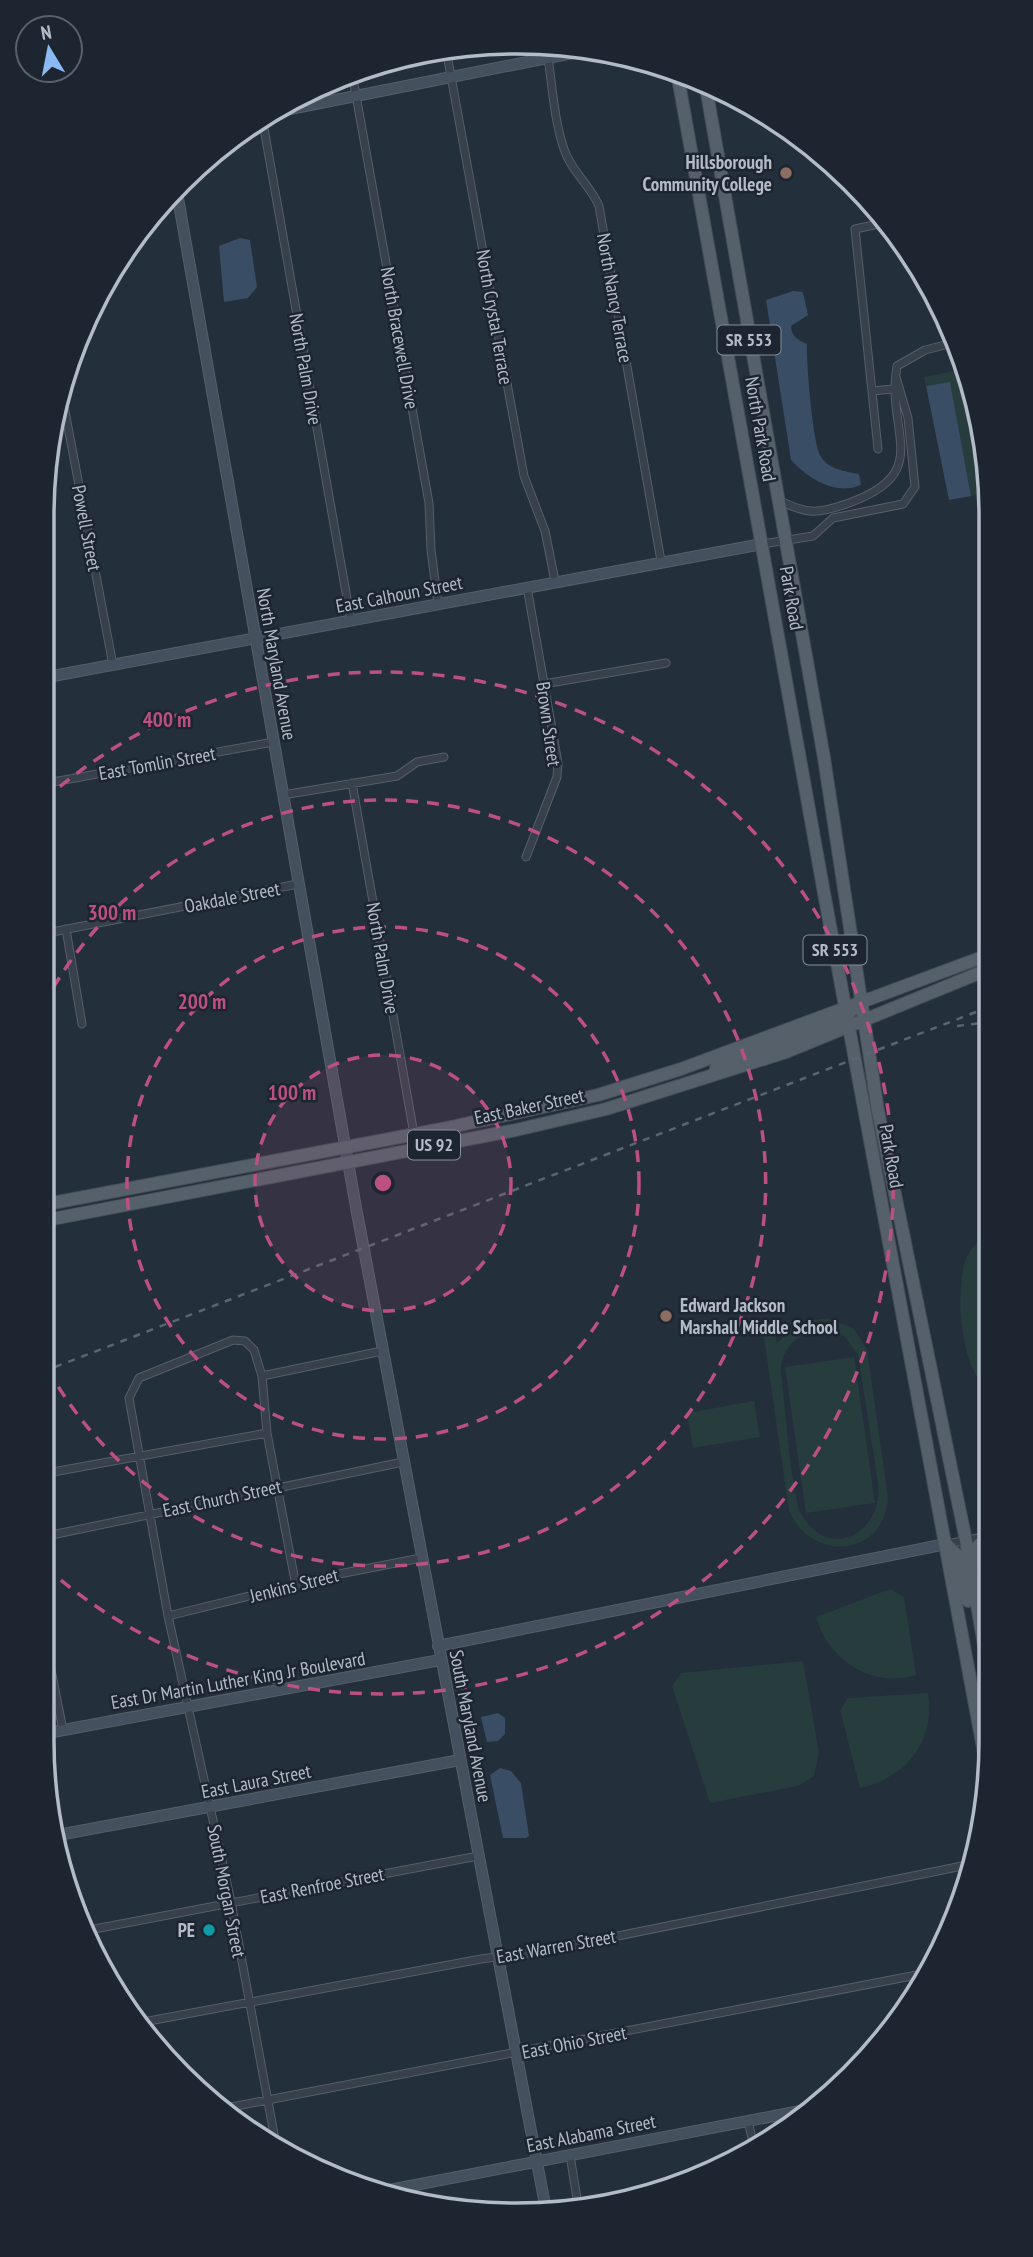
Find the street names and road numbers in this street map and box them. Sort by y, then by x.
street label: North Nancy Terrace [592,231,638,365]
street label: North Crystal Terrace [471,248,519,386]
street label: North Bracewell Drive [376,265,424,411]
street label: North Palm Drive [284,311,328,427]
road number: SR 553 [718,326,780,354]
street label: North Park Road [740,375,782,483]
street label: Powell Street [67,483,107,574]
street label: Park Road [775,564,809,632]
street label: East Calhoun Street [334,570,465,618]
street label: North Maryland Avenue [252,586,302,742]
street label: Brown Street [531,680,567,769]
street label: East Tomlin Street [97,741,218,785]
street label: Oakdale Street [182,876,283,918]
street label: North Palm Drive [361,900,405,1016]
road number: SR 553 [804,936,866,965]
street label: East Baker Street [472,1083,587,1129]
street label: Park Road [875,1122,909,1190]
road number: US 92 [408,1130,460,1160]
street label: East Church Street [161,1474,284,1522]
street label: Jenkins Street [246,1562,342,1608]
street label: East Dr Martin Luther King Jr Boulevard [109,1646,367,1714]
street label: South Maryland Avenue [444,1648,498,1804]
street label: East Laura Street [199,1758,314,1803]
street label: South Morgan Street [202,1822,252,1960]
street label: East Renfroe Street [258,1861,387,1909]
street label: East Warren Street [494,1924,618,1968]
street label: East Ohio Street [520,2020,629,2064]
street label: East Alabama Street [524,2109,658,2157]

